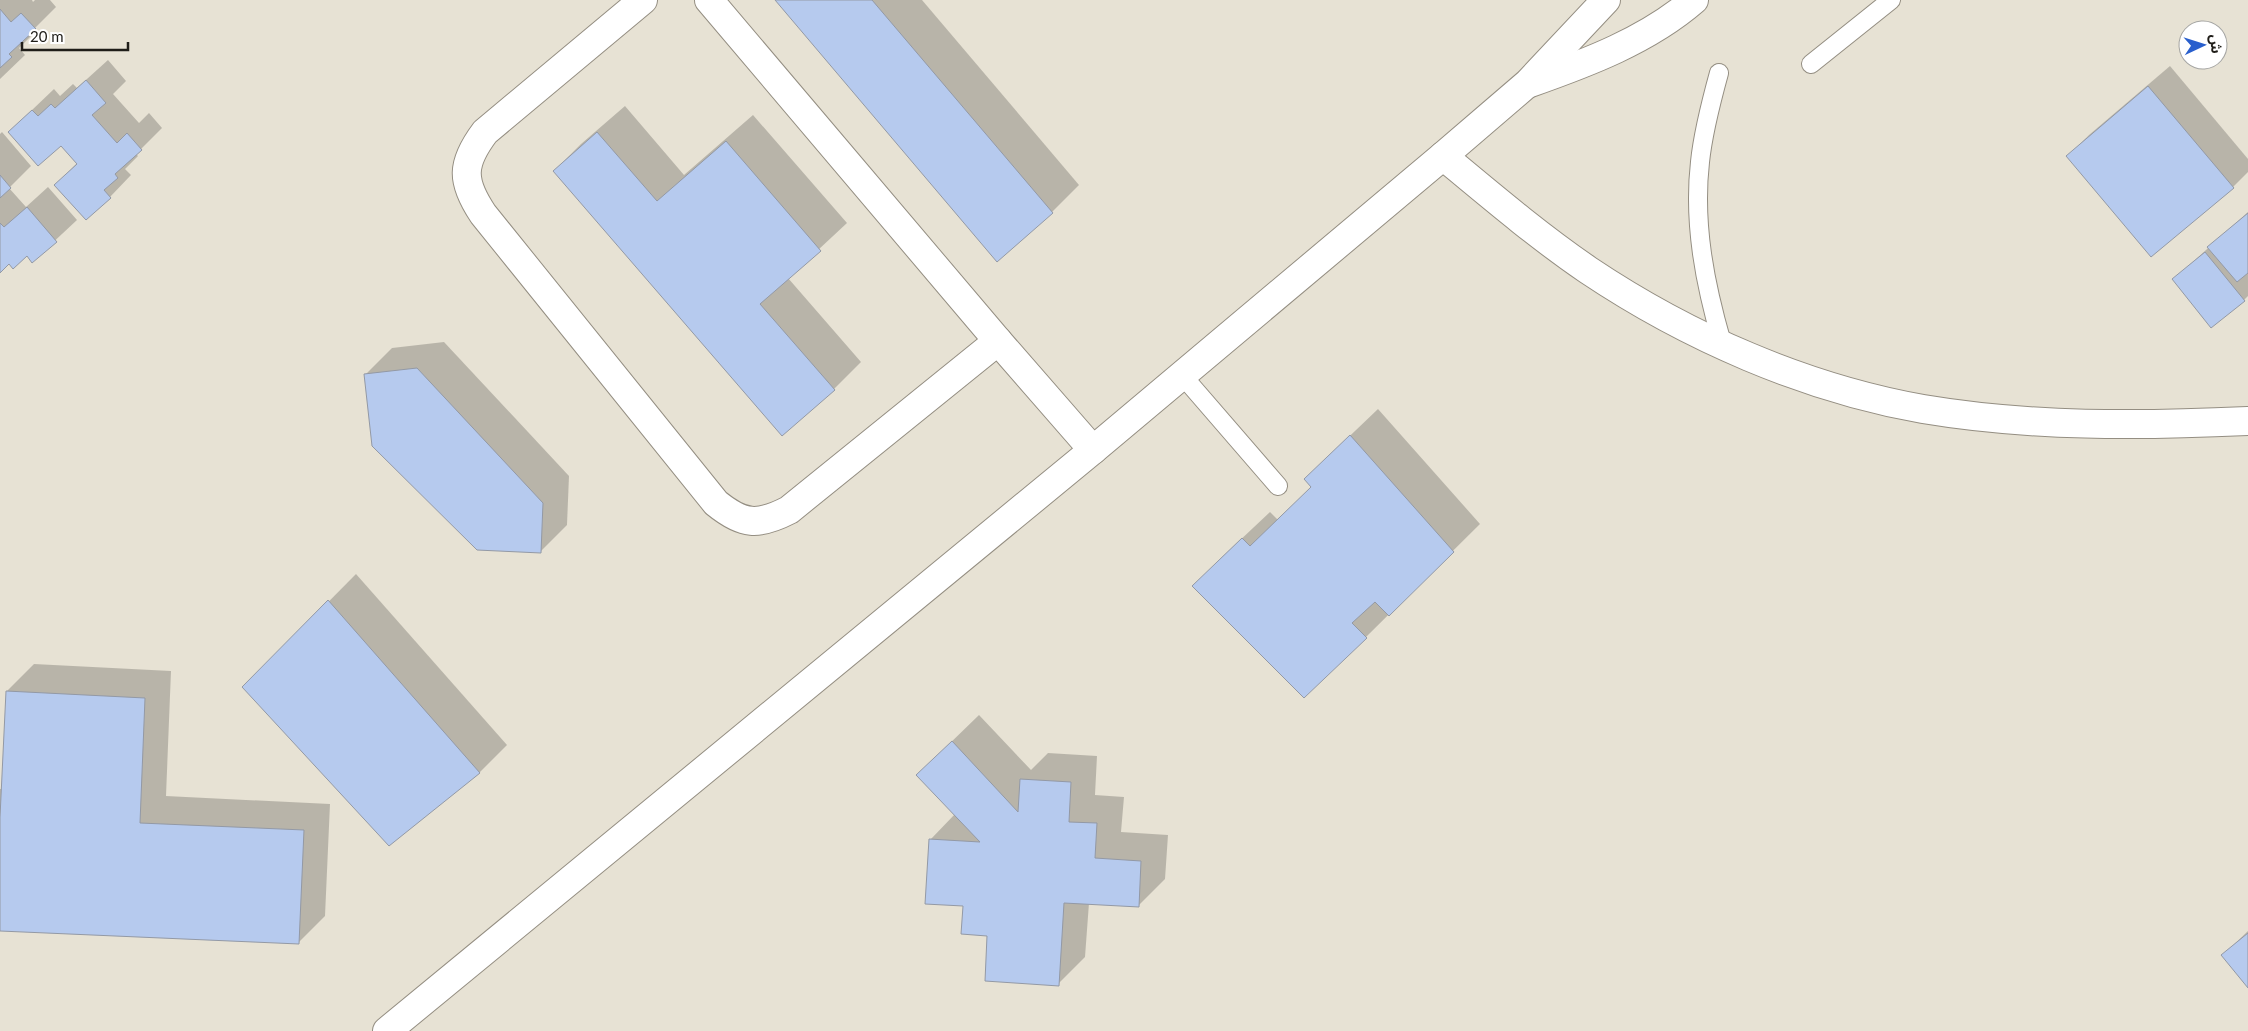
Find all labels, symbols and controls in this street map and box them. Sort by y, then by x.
scale bar [22,20,129,52]
north arrow [2178,20,2228,70]
text: 20 m [30,27,64,45]
text: ش [2207,34,2226,54]

